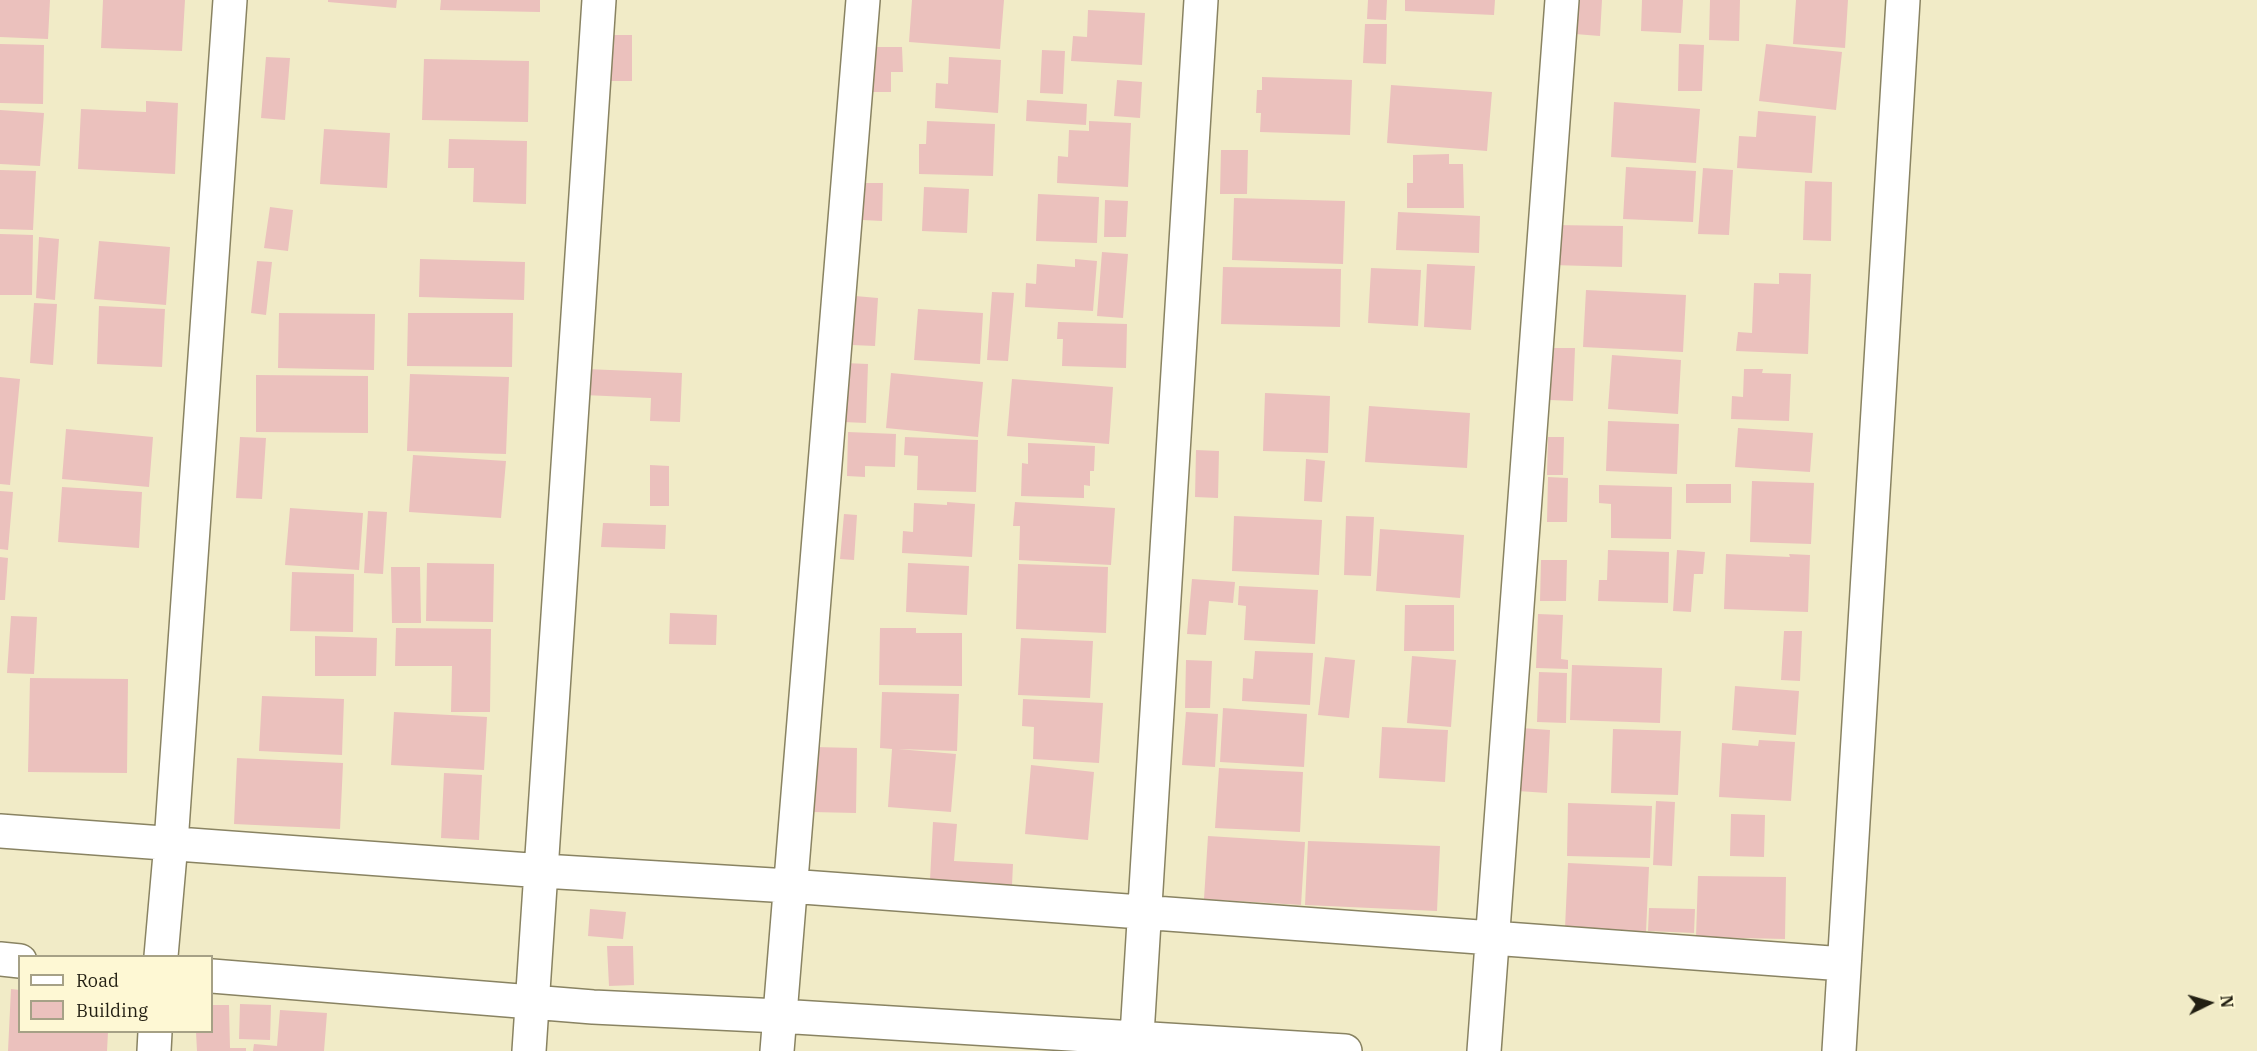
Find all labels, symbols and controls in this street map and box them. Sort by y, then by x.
legend [18,955,213,1033]
text: Road [76,969,119,992]
north arrow [2179,973,2239,1033]
text: N [2216,994,2237,1009]
text: Building [76,999,148,1022]

